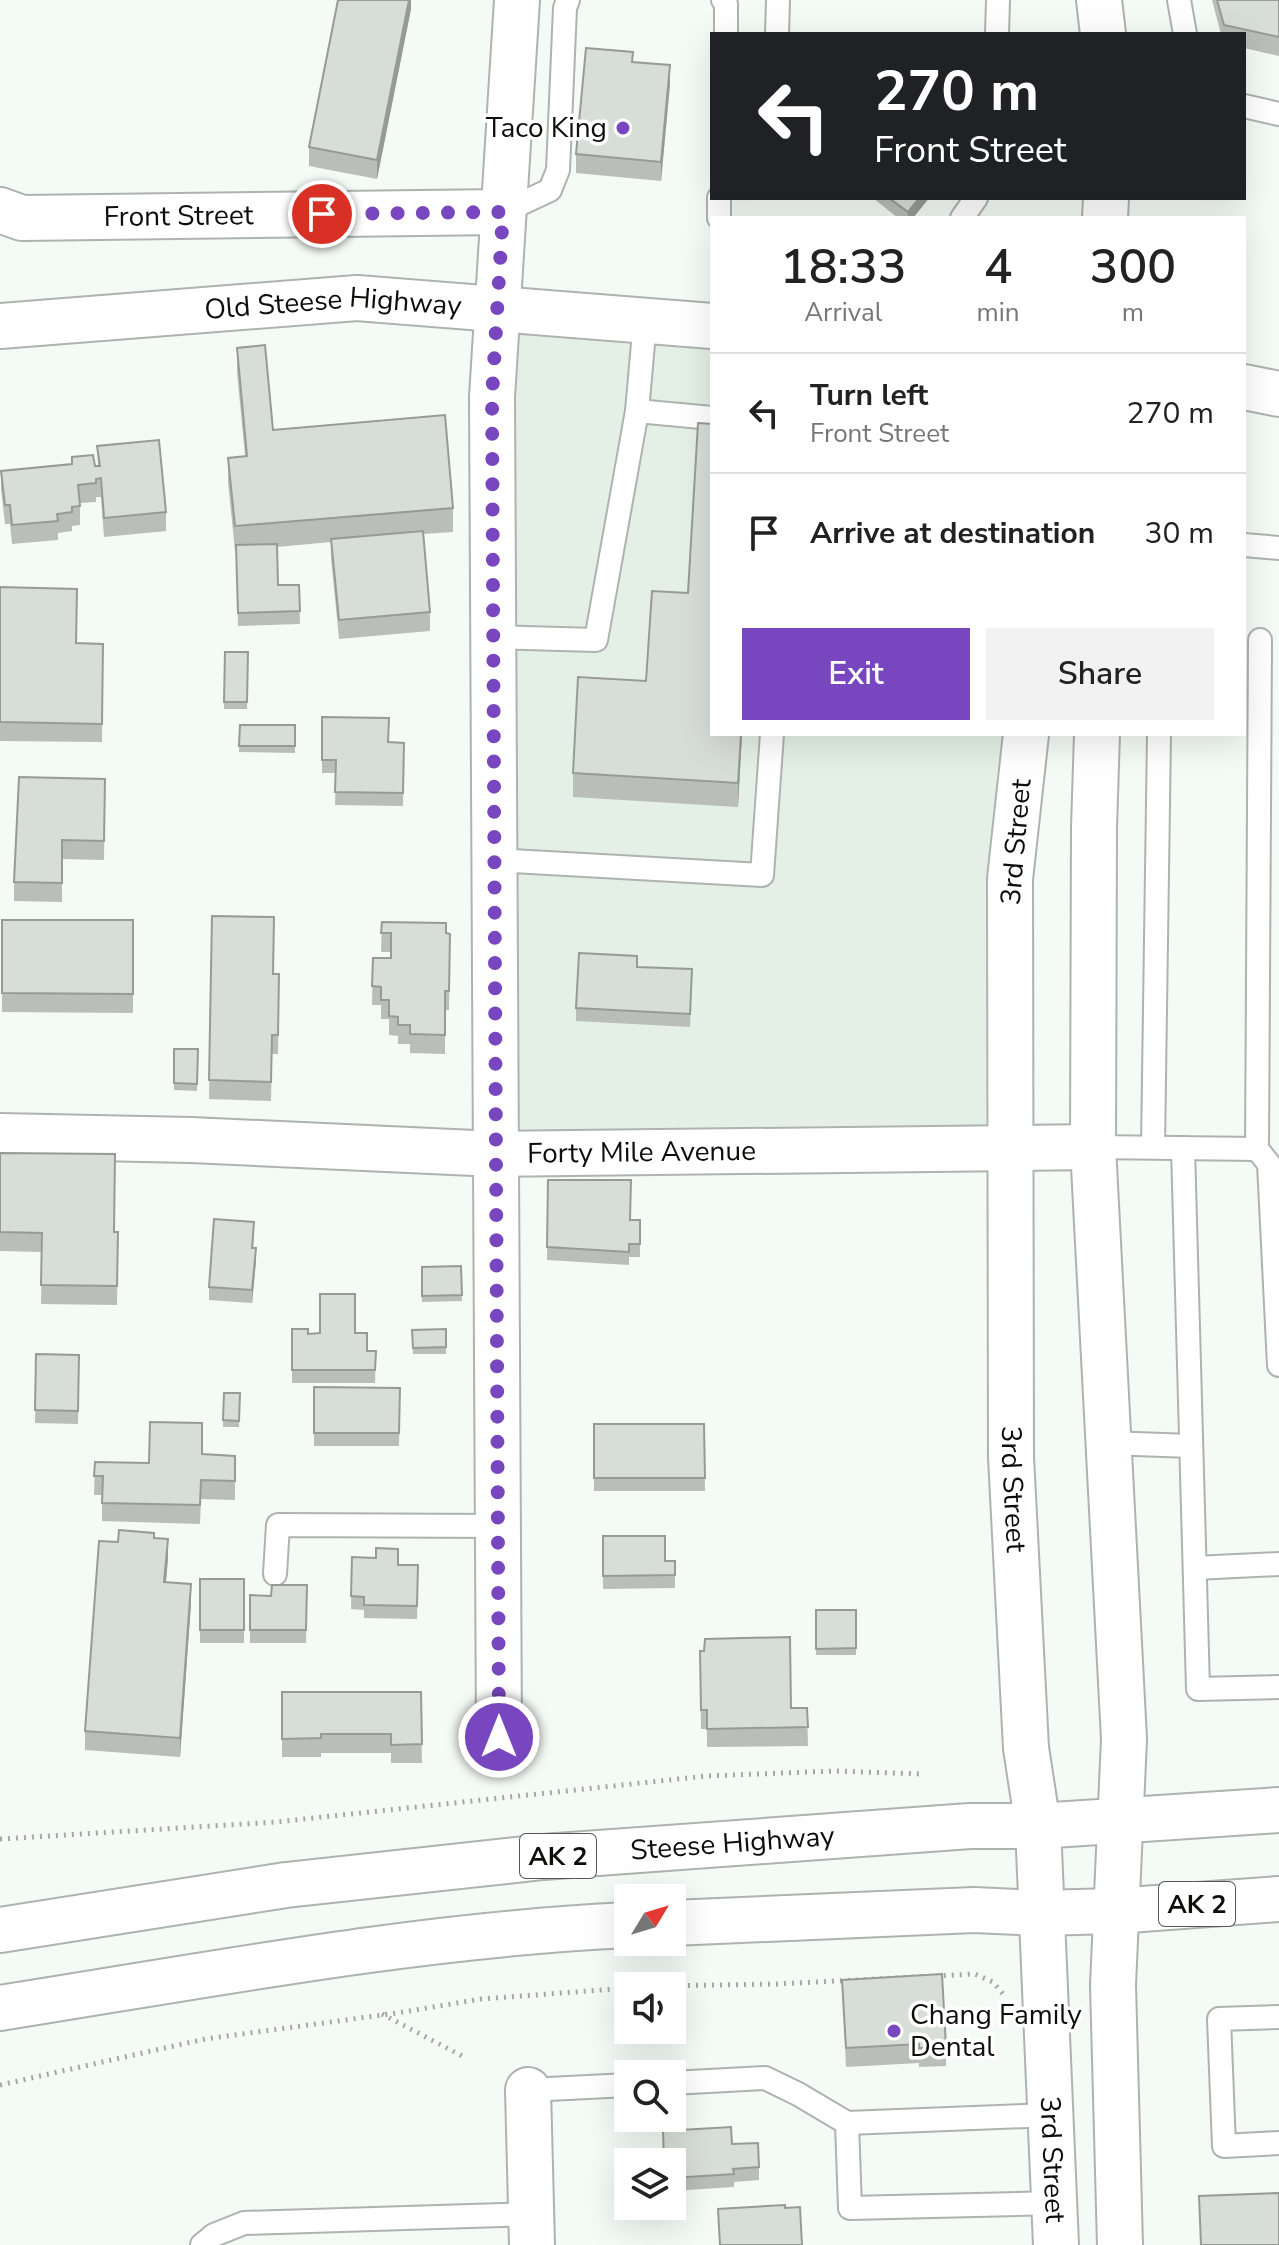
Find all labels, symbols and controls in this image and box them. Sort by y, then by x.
text: 270 m [874,53,1039,130]
icon: left [742,64,846,168]
place label: Taco King [486,109,607,147]
marker: Taco King [614,119,632,137]
text: Front Street [874,126,1067,175]
pin [288,180,356,248]
icon: arrive [300,192,344,236]
street label: Front Street [103,196,254,236]
text: 18:33 [780,234,907,300]
text: 4 [984,234,1012,300]
text: 300 [1090,234,1176,300]
street label: Old Steese Highway [203,278,464,329]
text: Arrival [804,295,882,330]
text: min [977,295,1020,330]
text: m [1122,295,1144,330]
text: Turn left [810,375,928,416]
icon: left [742,391,786,435]
text: 270 m [1127,393,1214,434]
text: Front Street [810,416,949,451]
icon: arrive [742,511,786,555]
text: Arrive at destination [810,513,1095,554]
text: 30 m [1145,513,1214,554]
button: Exit [742,628,970,720]
button: Share [986,628,1214,720]
street label: 3rd Street [992,777,1040,907]
street label: Forty Mile Avenue [527,1132,756,1173]
street label: 3rd Street [992,1426,1035,1553]
position arrow [457,1695,541,1779]
street label: Steese Highway [629,1817,836,1870]
road number: AK 2 [520,1834,596,1878]
road number: AK 2 [1159,1882,1235,1926]
north arrow [614,1884,686,1956]
map controls [614,1884,686,2220]
button: sound [614,1972,686,2044]
place label: Chang Family Dental [910,1996,1082,2066]
marker: Chang Family Dental [885,2022,903,2040]
button: search [614,2060,686,2132]
street label: 3rd Street [1031,2095,1074,2224]
button: layers [614,2148,686,2220]

